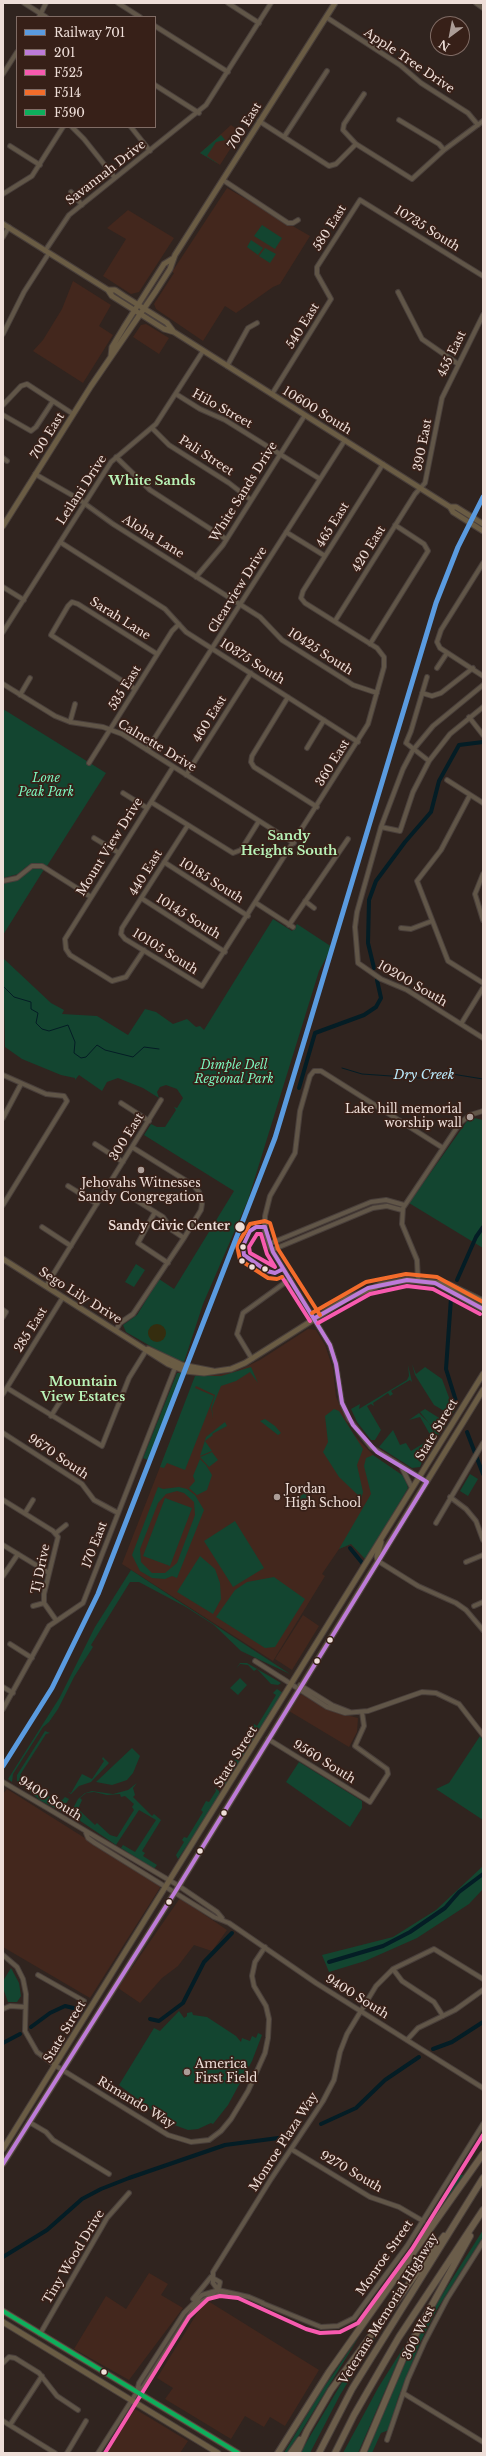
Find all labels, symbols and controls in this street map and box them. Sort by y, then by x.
legend [16,16,156,128]
north arrow [430,16,470,56]
text: Railway 701 [54,25,125,40]
street label: Apple Tree Drive [361,25,457,97]
text: N [436,37,452,54]
text: 201 [54,45,75,60]
text: F525 [54,65,83,80]
text: F514 [54,85,81,100]
street label: 700 East [225,100,265,152]
text: F590 [54,105,85,120]
street label: Savannah Drive [63,137,149,209]
street label: 580 East [310,202,350,254]
street label: 10735 South [392,203,462,255]
street label: 540 East [283,300,323,352]
street label: 455 East [435,329,469,379]
street label: 10600 South [280,384,354,438]
street label: Hilo Street [189,387,255,431]
street label: 700 East [28,410,68,462]
street label: 390 East [411,418,435,472]
street label: Pali Street [176,433,236,479]
street label: White Sands Drive [207,439,281,545]
street label: Leilani Drive [54,452,110,528]
district label: White Sands [109,473,195,489]
street label: 465 East [314,500,352,550]
street label: Aloha Lane [120,512,186,562]
street label: 420 East [349,523,389,575]
street label: Clearview Drive [206,544,270,636]
street label: Sarah Lane [87,595,153,643]
street label: 10425 South [285,626,355,678]
street label: 10375 South [217,636,287,688]
street label: 535 East [106,663,144,713]
street label: 460 East [190,693,230,745]
street label: Calnette Drive [115,717,199,775]
street label: 360 East [313,737,353,789]
park label: Lone Peak Park [18,772,74,800]
street label: Mount View Drive [74,795,146,899]
district label: Sandy Heights South [241,828,337,859]
street label: 440 East [126,847,166,899]
street label: 10185 South [176,855,246,907]
street label: 10145 South [153,892,223,942]
street label: 10105 South [130,926,200,978]
street label: 10200 South [374,958,450,1010]
park label: Dimple Dell Regional Park [194,1059,274,1087]
water label: Dry Creek [394,1067,454,1083]
place label: Lake hill memorial worship wall [345,1103,462,1131]
street label: 300 East [107,1111,147,1163]
marker: Lake hill memorial worship wall [465,1112,475,1122]
marker: Jehovahs Witnesses Sandy Congregation [136,1165,146,1175]
place label: Jehovahs Witnesses Sandy Congregation [78,1177,204,1205]
place label: Sandy Civic Center [108,1220,230,1234]
marker: Sandy Civic Center [233,1220,247,1234]
unlabelled marker [238,1242,248,1252]
unlabelled marker [237,1256,247,1266]
unlabelled marker [247,1262,257,1272]
unlabelled marker [260,1264,270,1274]
street label: Sego Lily Drive [36,1265,124,1327]
street label: 285 East [12,1305,50,1355]
district label: Mountain View Estates [41,1374,125,1405]
street label: State Street [413,1396,461,1464]
street label: 9670 South [25,1431,91,1483]
place label: Jordan High School [285,1483,361,1511]
marker: Jordan High School [272,1492,282,1502]
street label: 170 East [80,1520,110,1570]
street label: Tj Drive [29,1543,53,1595]
unlabelled marker [325,1635,335,1645]
unlabelled marker [312,1656,322,1666]
street label: State Street [211,1724,261,1790]
street label: 9560 South [290,1737,358,1787]
street label: 9400 South [16,1774,84,1824]
unlabelled marker [219,1808,229,1818]
unlabelled marker [195,1846,205,1856]
unlabelled marker [164,1897,174,1907]
street label: 9400 South [323,1972,391,2022]
street label: State Street [41,1998,89,2066]
place label: America First Field [195,2058,257,2086]
marker: America First Field [182,2067,192,2077]
street label: Rimando Way [95,2074,177,2132]
street label: Monroe Plaza Way [247,2090,321,2194]
street label: 9270 South [317,2148,385,2196]
street label: Tiny Wood Drive [40,2207,108,2307]
street label: Monroe Street [354,2218,416,2298]
street label: Veterans Memorial Highway [337,2231,441,2387]
street label: 300 West [400,2304,438,2362]
unlabelled marker [99,2367,109,2377]

